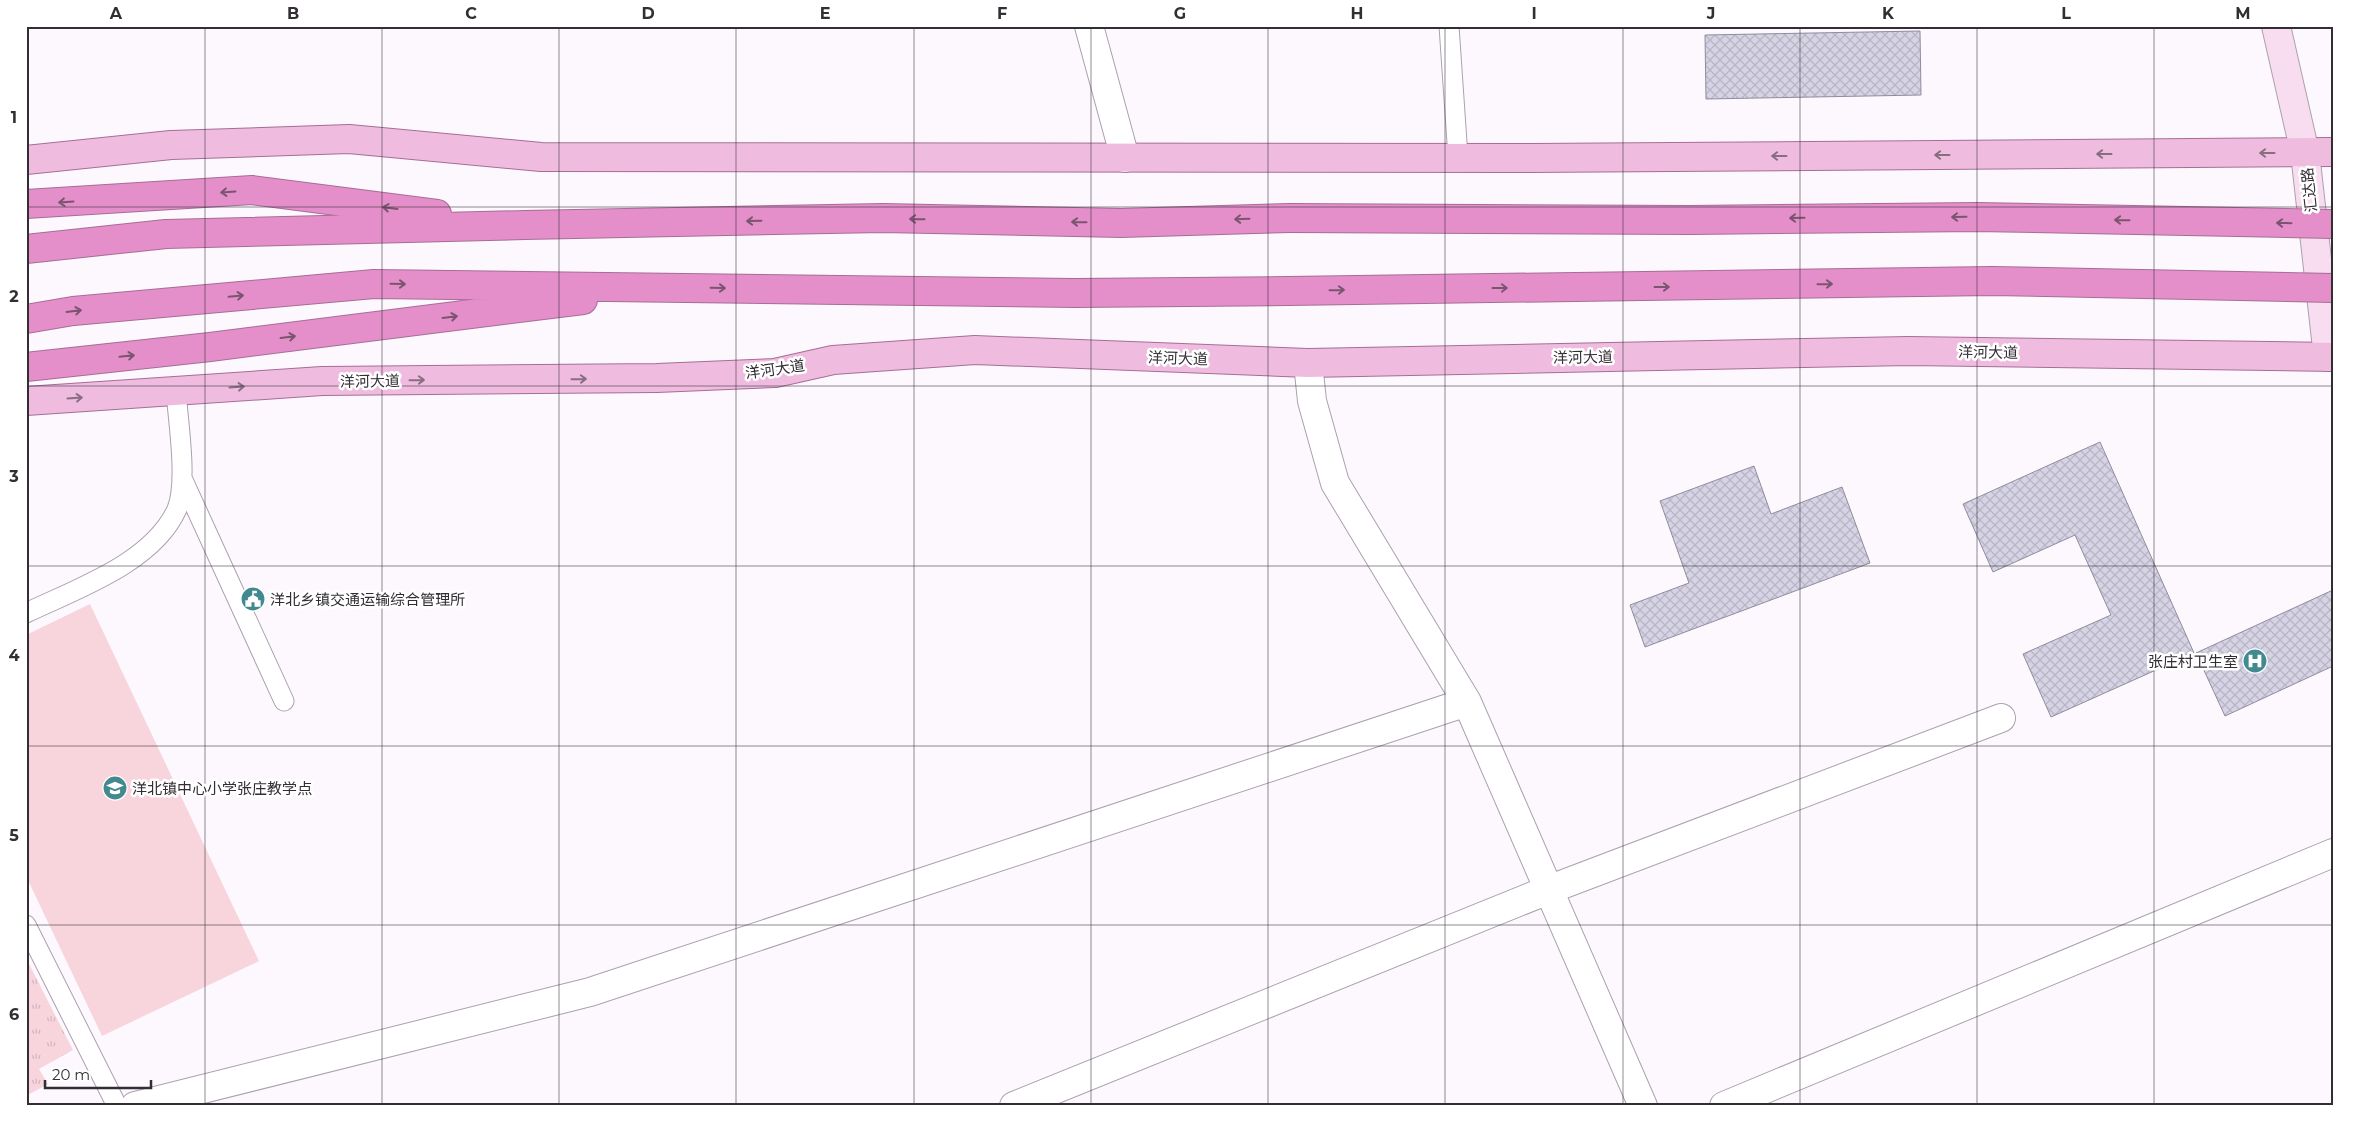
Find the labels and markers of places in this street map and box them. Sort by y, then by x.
public building icon: 洋北乡镇交通运输综合管理所 [240,586,266,612]
place label: 洋北乡镇交通运输综合管理所 [270,590,465,609]
hospital icon: 张庄村卫生室 [2242,648,2268,674]
place label: 张庄村卫生室 [2148,652,2238,671]
school or university icon: 洋北镇中心小学张庄教学点 [102,775,128,801]
place label: 洋北镇中心小学张庄教学点 [132,779,312,798]

